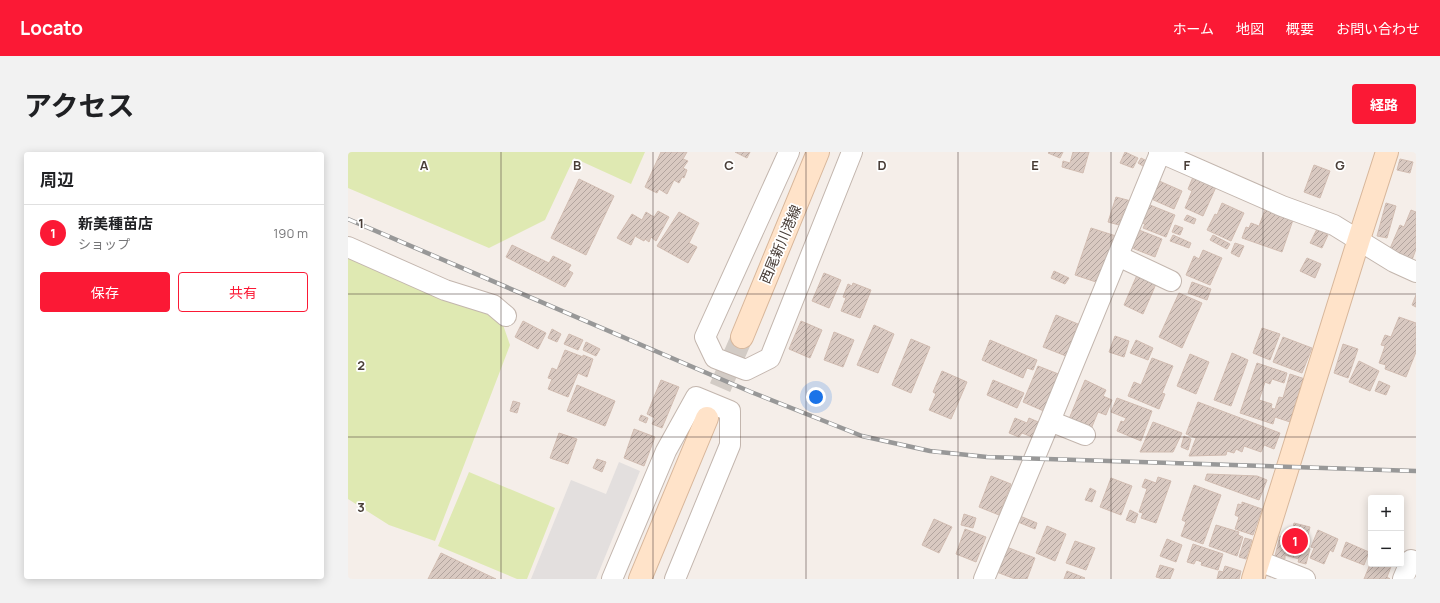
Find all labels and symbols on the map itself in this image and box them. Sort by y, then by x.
text: A [420,156,429,174]
text: B [573,156,581,174]
text: C [724,156,734,174]
text: D [877,156,887,174]
text: E [1031,156,1039,174]
text: F [1184,156,1191,174]
text: G [1335,156,1345,174]
street label: 西尾新川港線 [755,202,805,286]
text: 1 [358,214,364,232]
text: 2 [357,356,365,374]
your location [806,387,826,407]
text: 3 [357,498,365,516]
pin: 1 [1282,526,1308,556]

